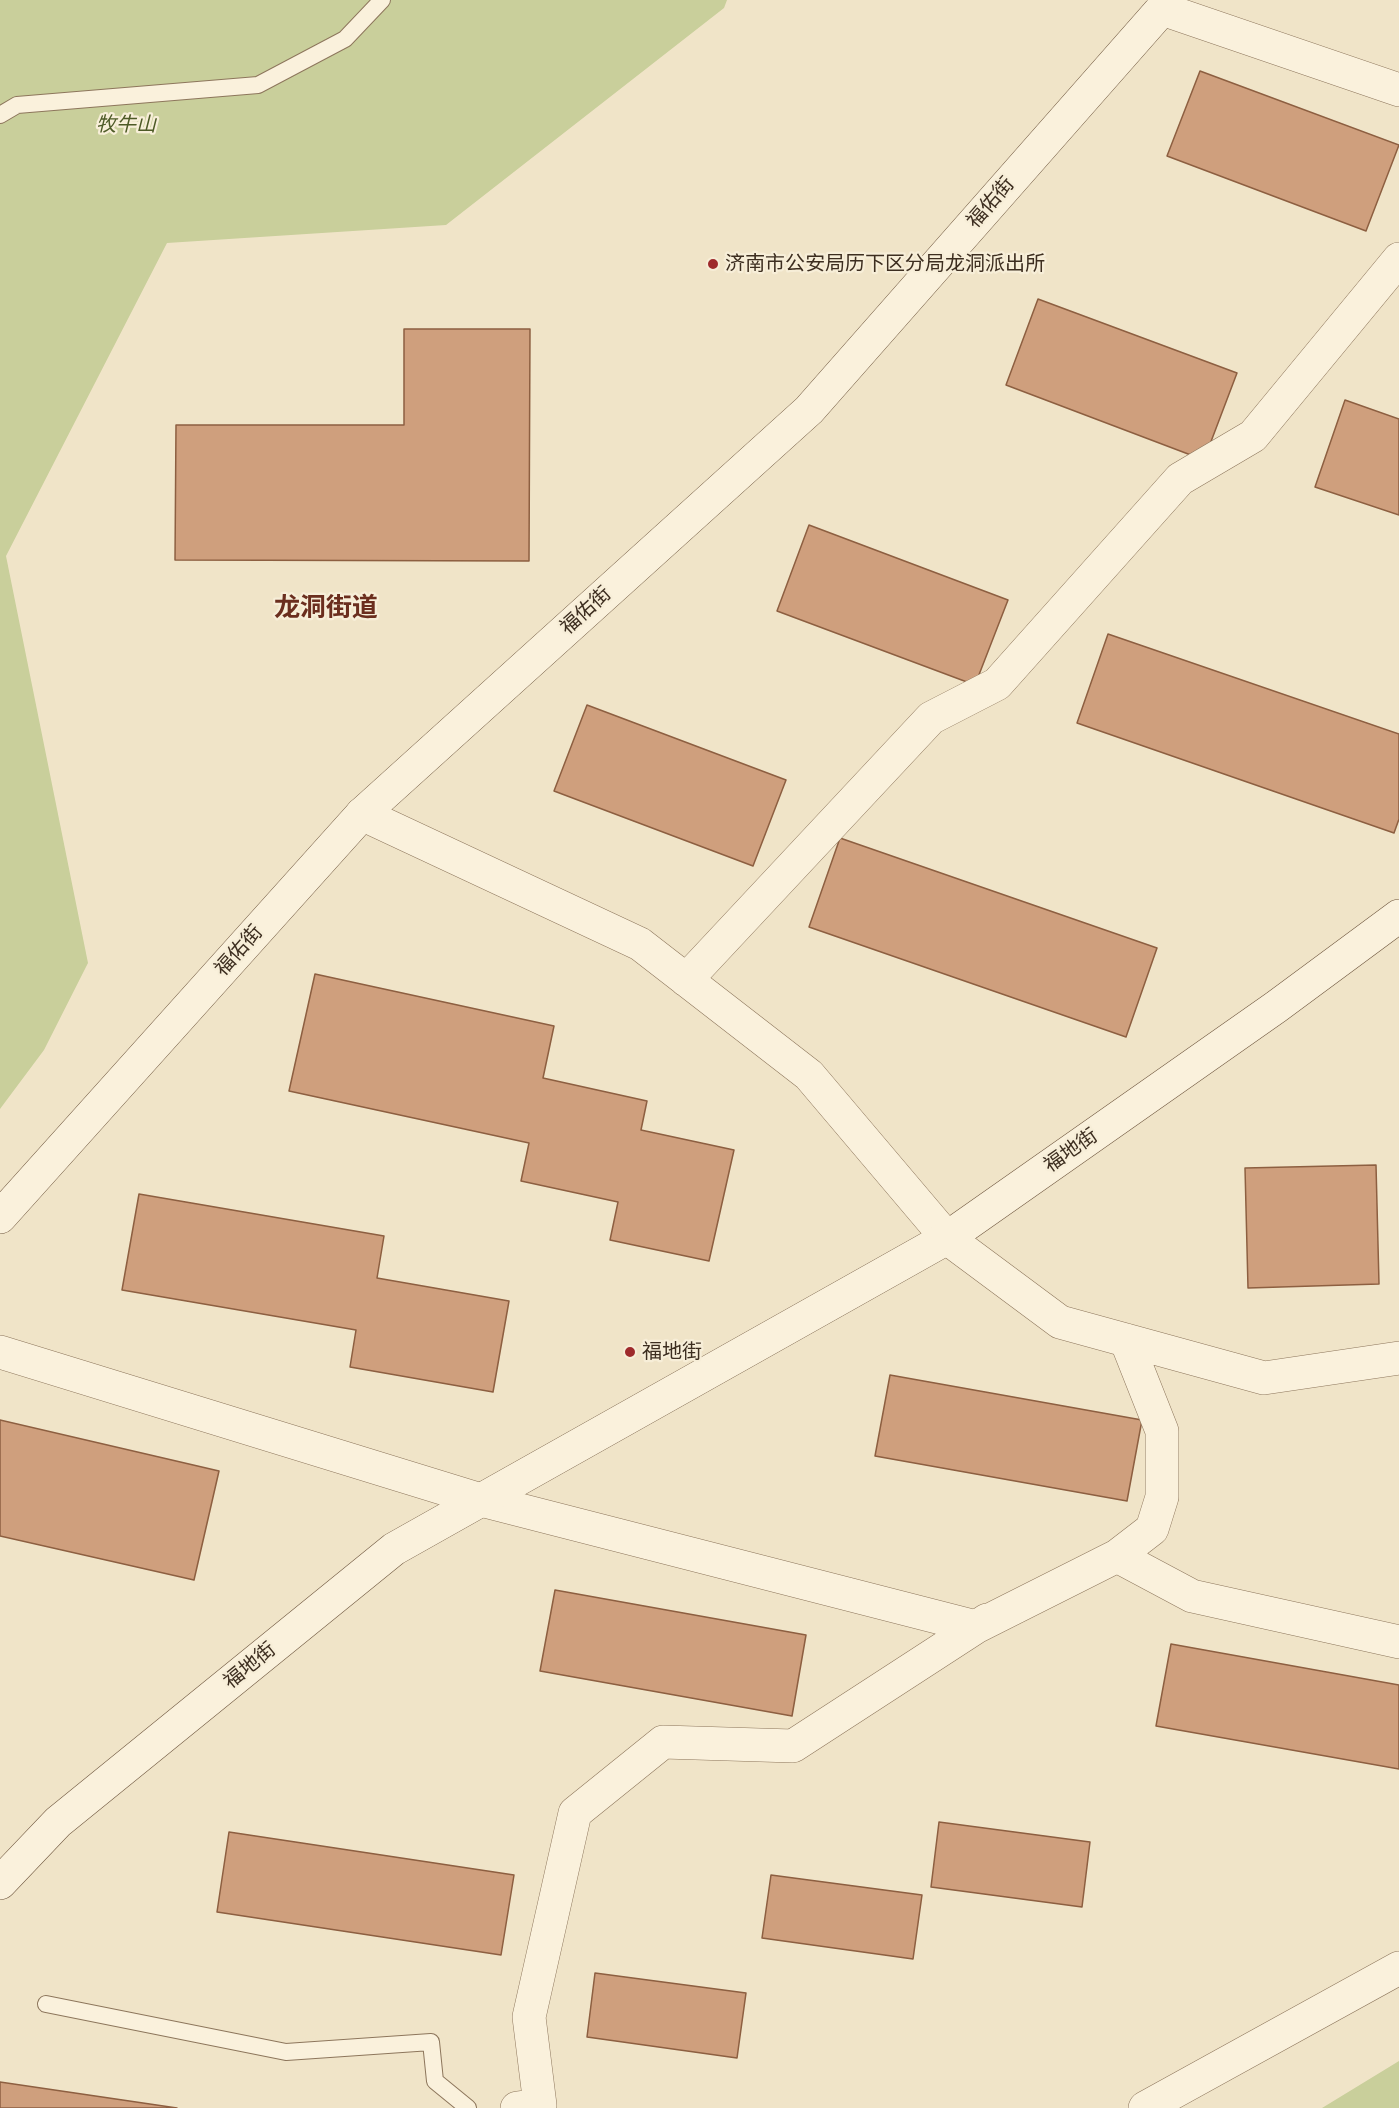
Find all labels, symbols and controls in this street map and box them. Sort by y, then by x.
park label: 牧牛山 [96,113,156,137]
street label: 福佑街 [962,172,1020,234]
place label: 济南市公安局历下区分局龙洞派出所 [725,252,1045,276]
marker: 济南市公安局历下区分局龙洞派出所 [706,257,720,271]
street label: 福佑街 [556,582,616,640]
district label: 龙洞街道 [274,593,378,625]
street label: 福佑街 [210,921,268,981]
street label: 福地街 [1040,1124,1102,1178]
place label: 福地街 [642,1340,702,1364]
marker: 福地街 [623,1345,637,1359]
street label: 福地街 [219,1638,281,1694]

